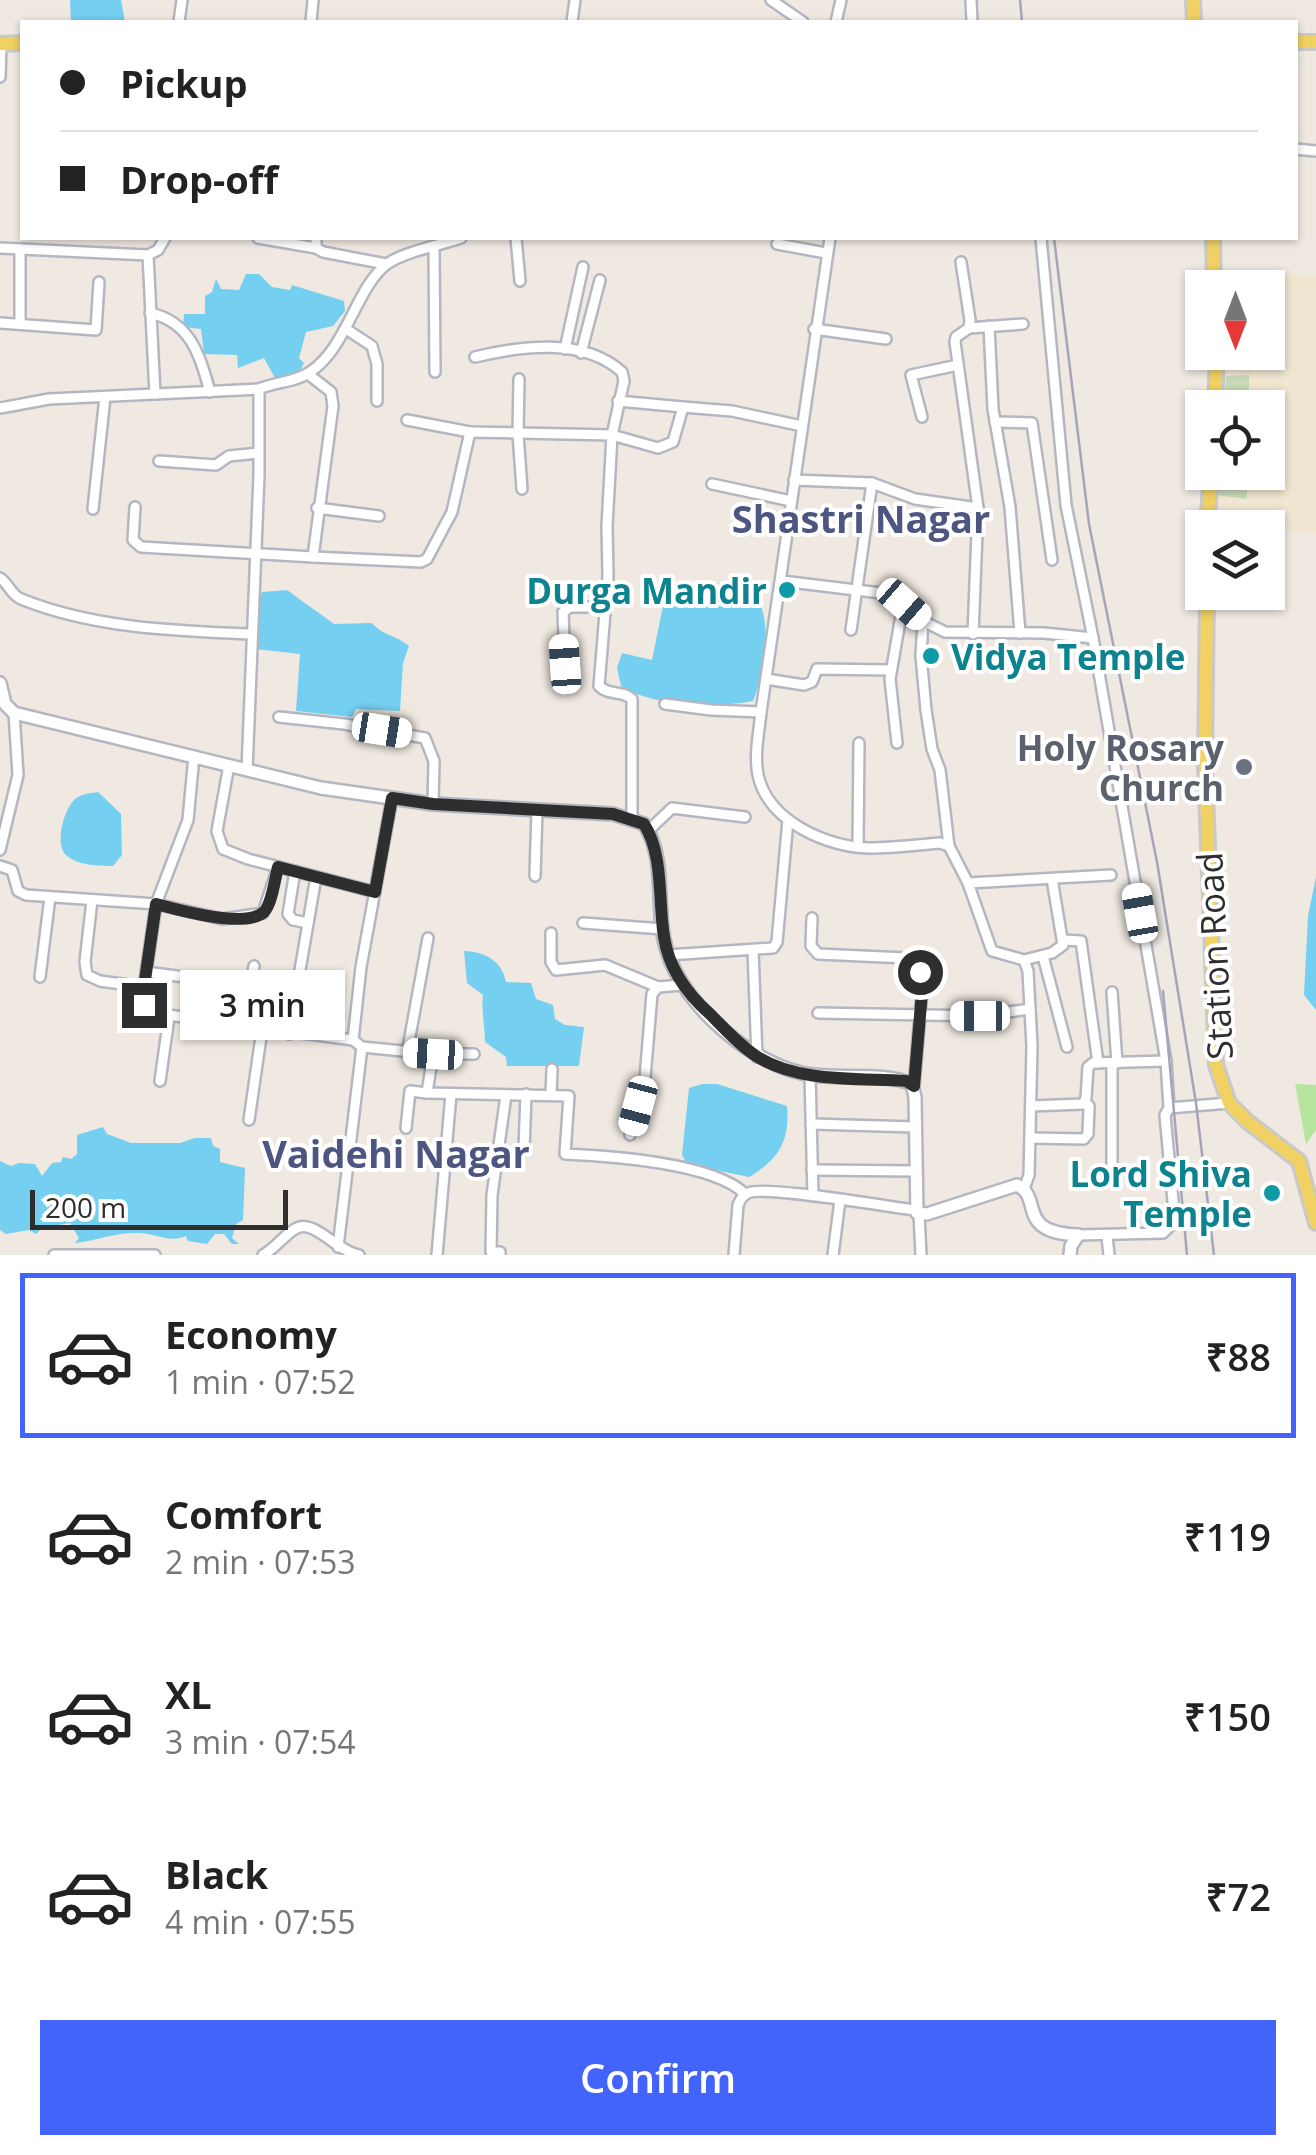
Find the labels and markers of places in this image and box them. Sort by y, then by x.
place label: Durga Mandir [526,567,767,614]
marker: Durga Mandir [776,579,798,601]
place label: Vidya Temple [951,633,1186,680]
marker: Vidya Temple [920,645,942,667]
place label: Holy Rosary Church [1017,724,1224,811]
marker: Holy Rosary Church [1233,756,1255,778]
place label: Lord Shiva Temple [1069,1150,1252,1237]
marker: Lord Shiva Temple [1261,1182,1283,1204]

